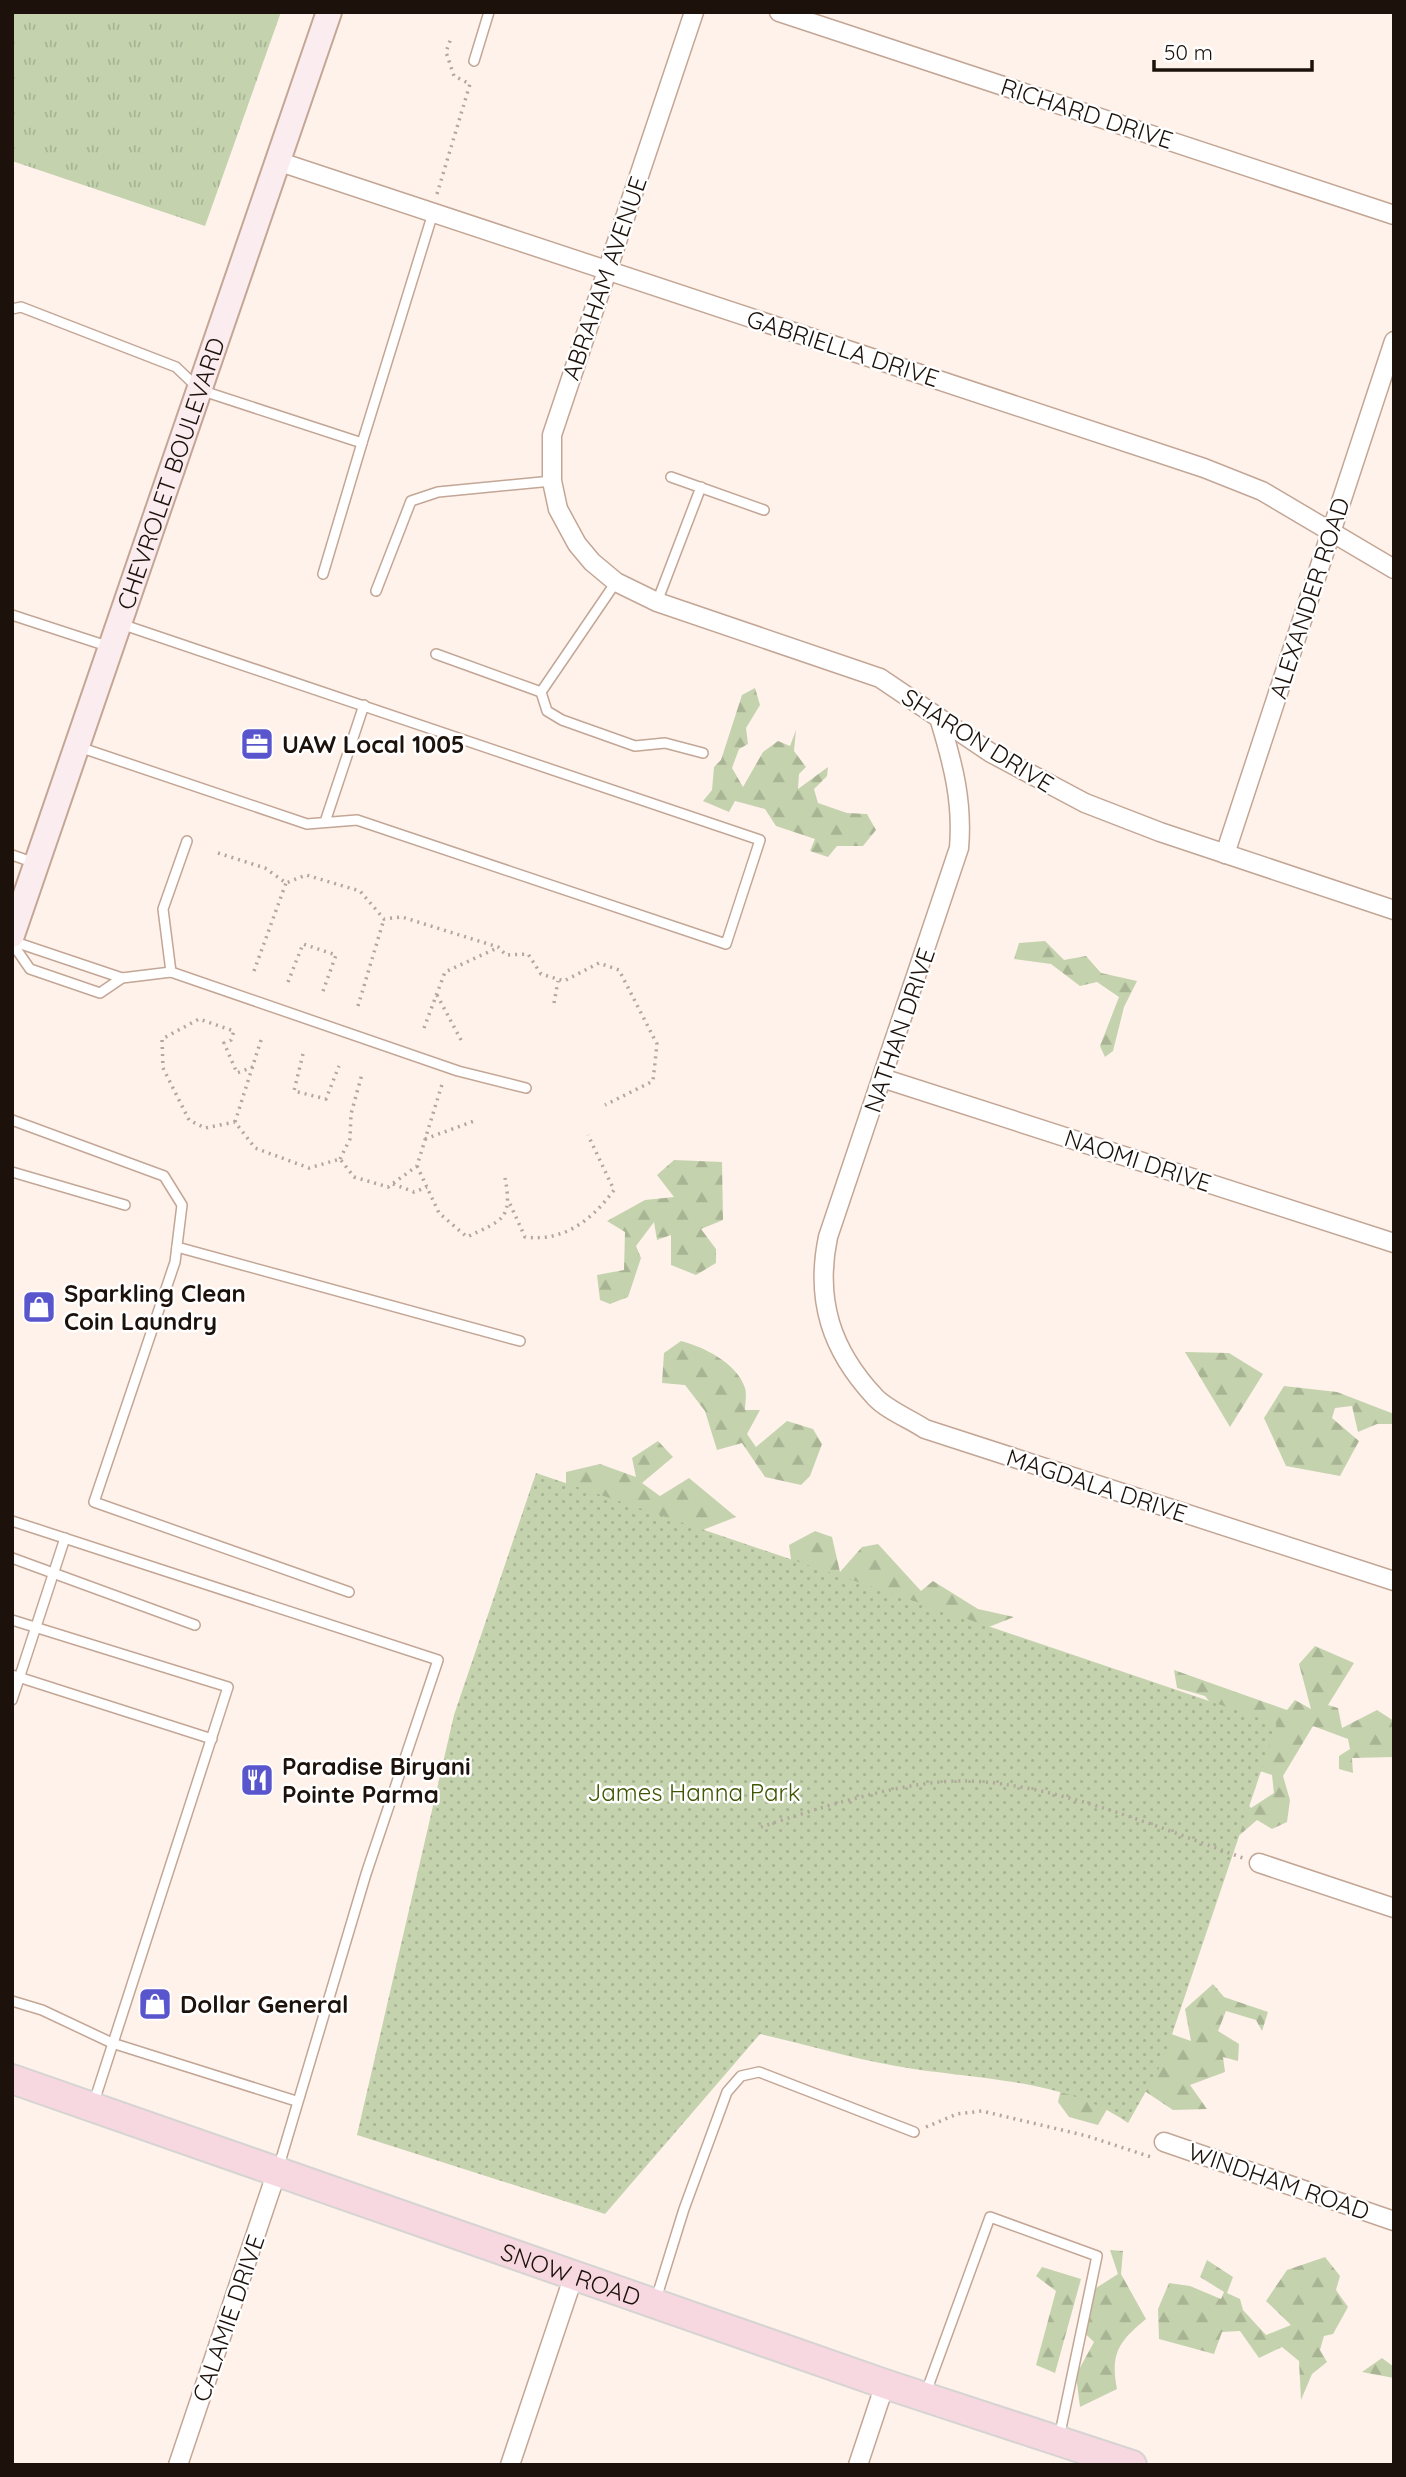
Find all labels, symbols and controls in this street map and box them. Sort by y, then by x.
scale bar [1154,28,1312,72]
text: 50 m [1164,39,1213,65]
street label: RICHARD DRIVE [997,71,1177,155]
street label: ABRAHAM AVENUE [555,172,653,384]
street label: GABRIELLA DRIVE [743,303,943,393]
street label: CHEVROLET BOULEVARD [110,333,231,614]
street label: ALEXANDER ROAD [1262,494,1356,702]
street label: SHARON DRIVE [896,681,1060,799]
office icon: UAW Local 1005 [238,725,276,763]
place label: UAW Local 1005 [282,729,465,759]
street label: NATHAN DRIVE [857,944,941,1116]
street label: NAOMI DRIVE [1061,1122,1215,1198]
place label: Sparkling Clean Coin Laundry [64,1278,246,1336]
shop icon: Sparkling Clean Coin Laundry [20,1288,58,1326]
street label: MAGDALA DRIVE [1003,1442,1191,1528]
place label: Paradise Biryani Pointe Parma [282,1751,471,1809]
restaurant icon: Paradise Biryani Pointe Parma [238,1761,276,1799]
park label: James Hanna Park [588,1777,801,1807]
shop icon: Dollar General [136,1985,174,2023]
place label: Dollar General [180,1989,349,2019]
street label: WINDHAM ROAD [1184,2136,1374,2226]
street label: CALAMIE DRIVE [185,2231,271,2405]
street label: SNOW ROAD [497,2236,645,2312]

